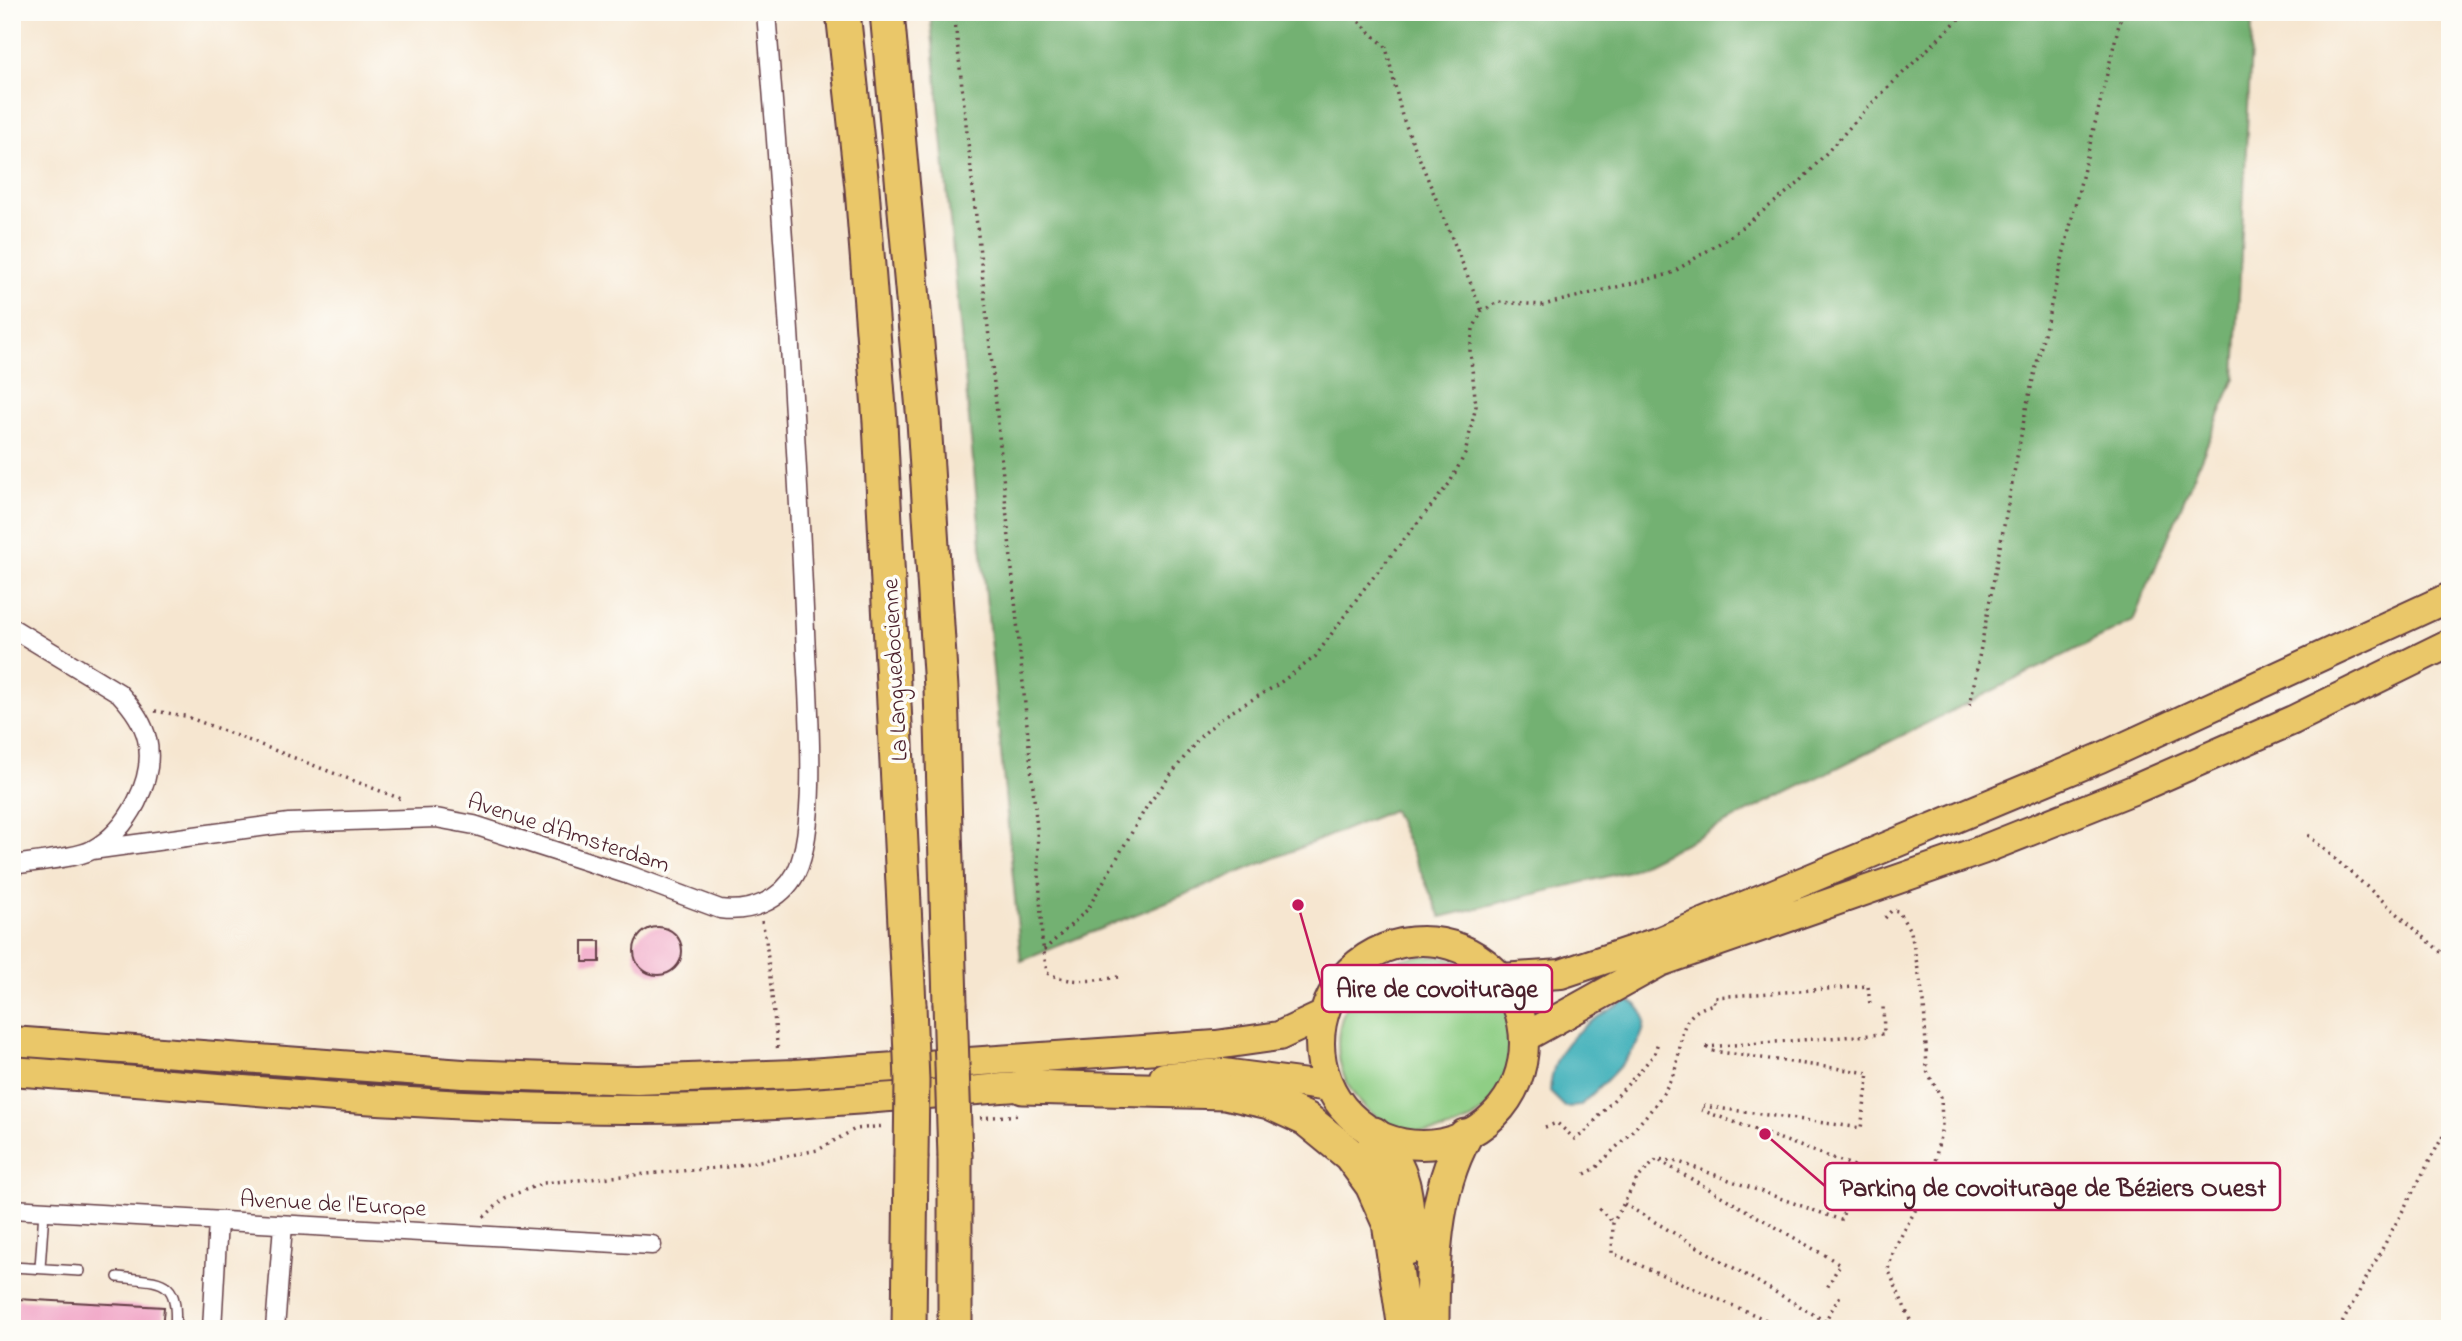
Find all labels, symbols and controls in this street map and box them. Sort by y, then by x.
street label: La Languedocienne [874,577,919,762]
street label: Avenue d'Amsterdam [463,785,674,884]
callout: Aire de covoiturage [1322,965,1552,1012]
text: Aire de covoiturage [1336,972,1539,1011]
callout: Parking de covoiturage de Béziers Ouest [1825,1163,2280,1210]
text: Parking de covoiturage de Béziers Ouest [1840,1171,2267,1210]
street label: Avenue de l'Europe [239,1183,427,1228]

